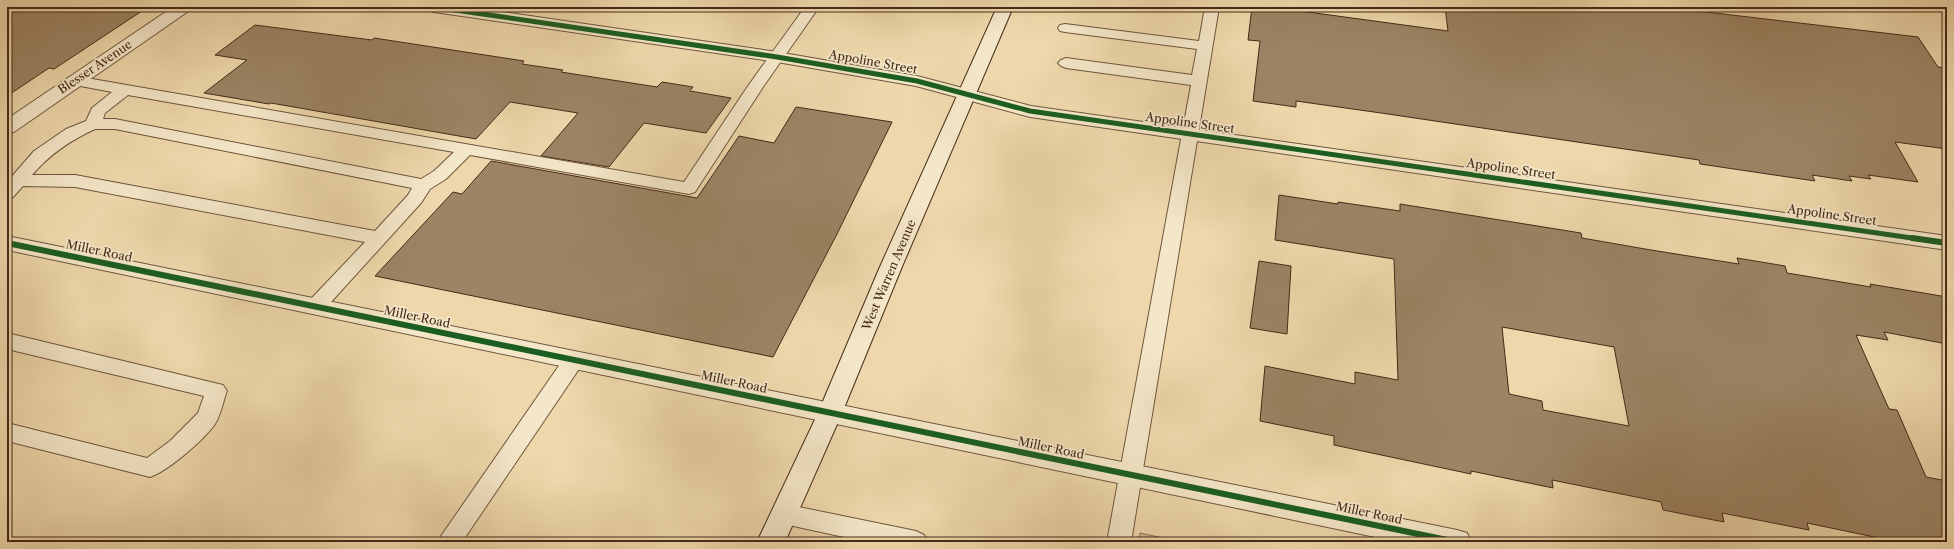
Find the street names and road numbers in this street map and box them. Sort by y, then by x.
street label: Blesser Avenue [55,36,135,97]
street label: Appoline Street [827,46,919,77]
street label: Appoline Street [1144,109,1236,136]
street label: Appoline Street [1465,155,1557,182]
street label: Appoline Street [1786,201,1878,228]
street label: West Warren Avenue [858,217,919,333]
street label: Miller Road [65,236,134,265]
street label: Miller Road [383,302,452,331]
street label: Miller Road [700,367,769,396]
street label: Miller Road [1017,433,1086,462]
street label: Miller Road [1335,498,1404,527]

